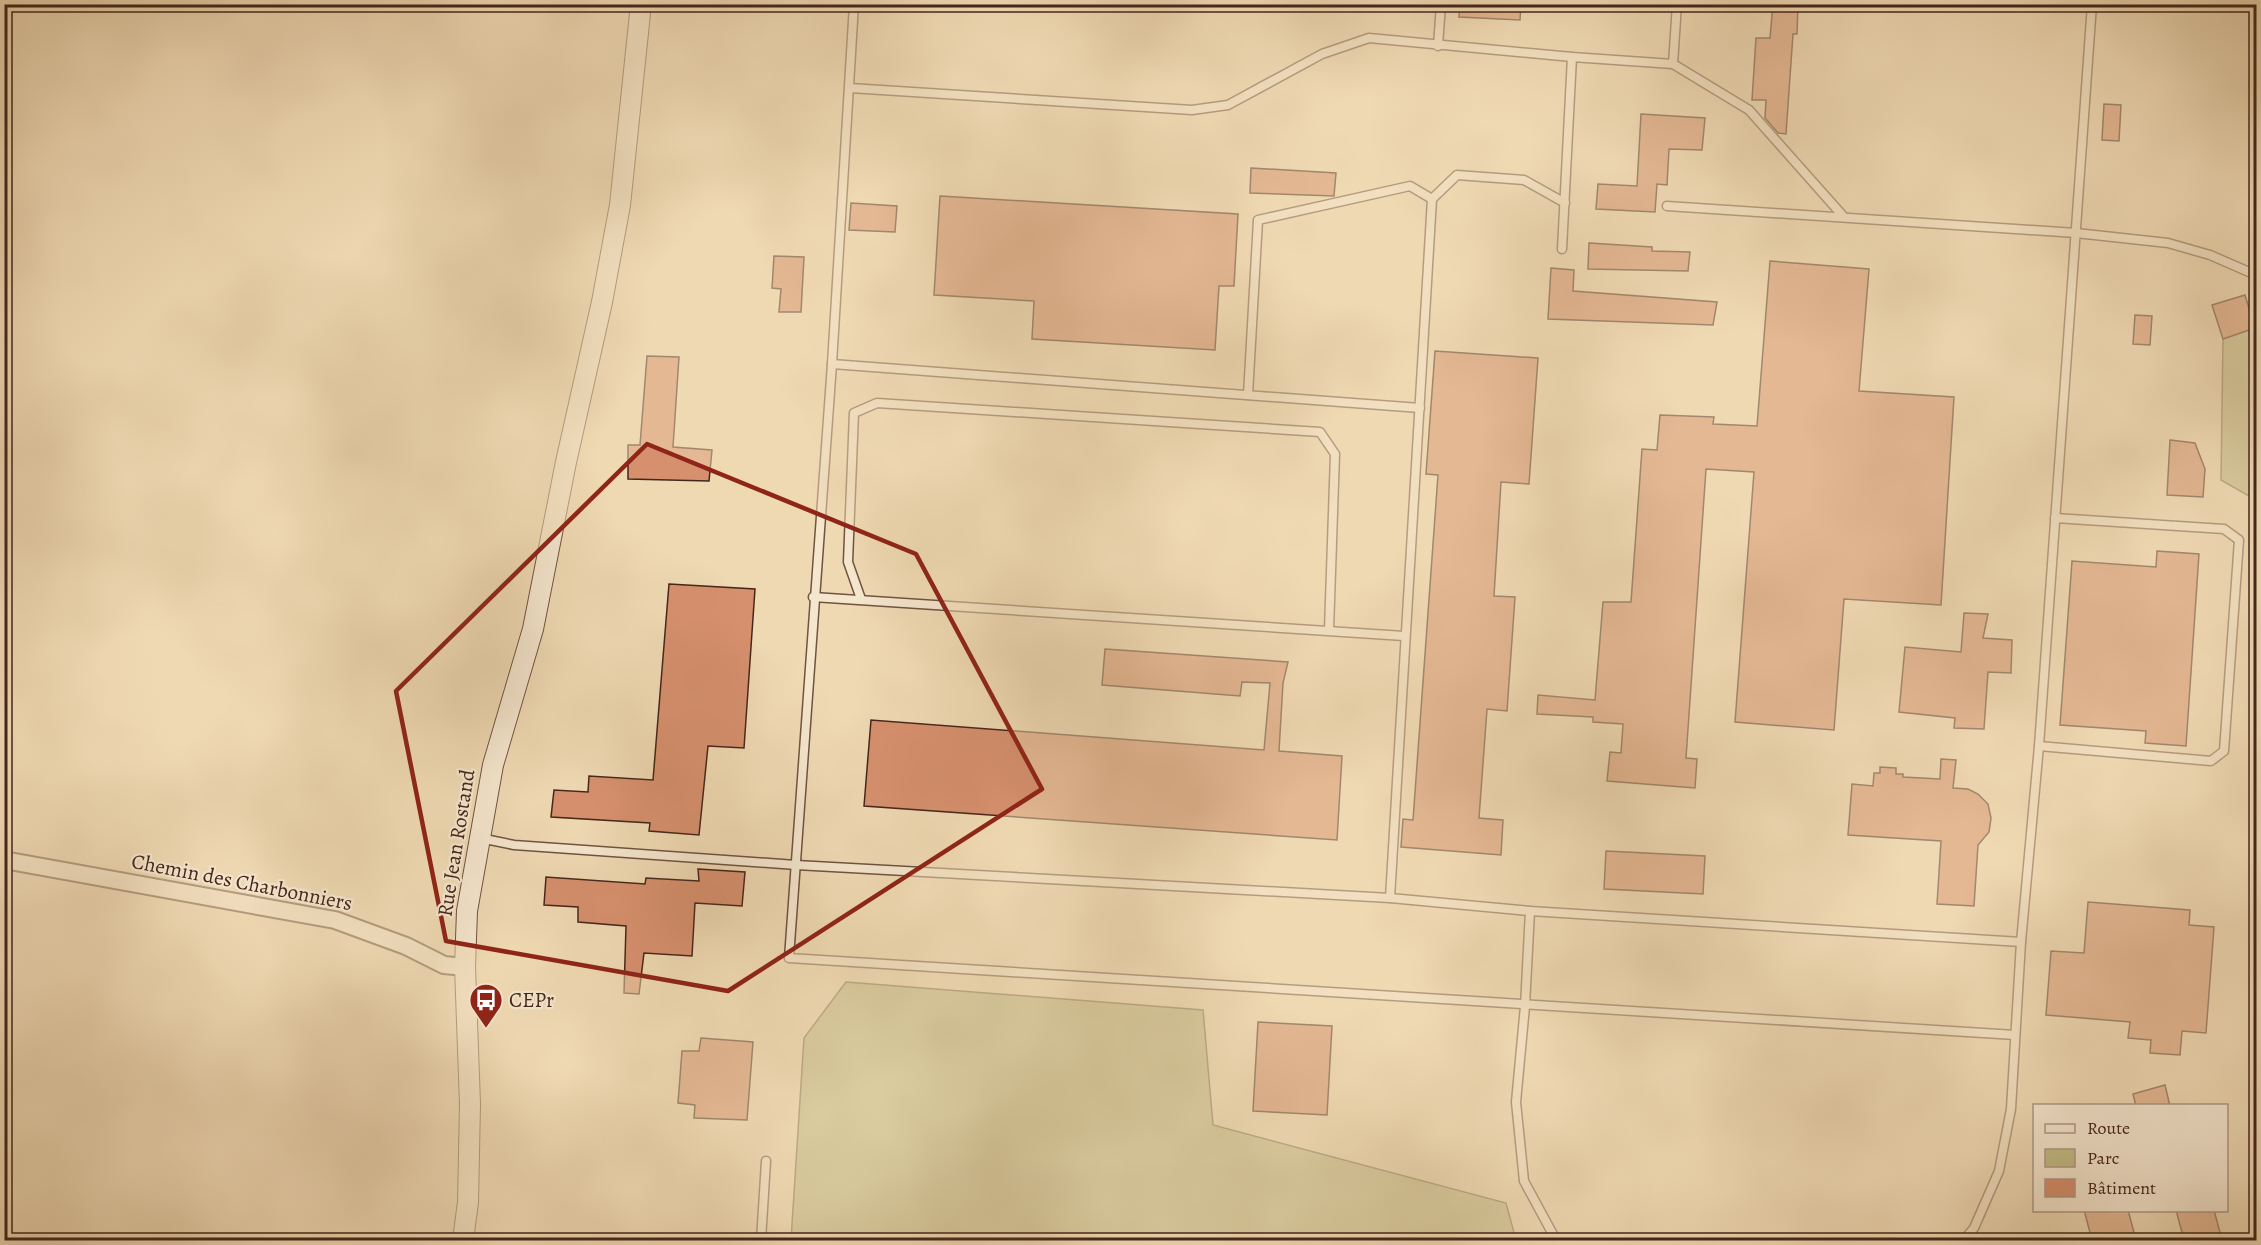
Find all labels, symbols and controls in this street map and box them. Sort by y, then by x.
street label: Rue Jean Rostand [431,767,482,919]
street label: Chemin des Charbonniers [129,847,355,917]
bus stop icon: CEPr [468,982,504,1029]
place label: CEPr [509,986,554,1014]
legend [2033,1104,2228,1212]
text: Route [2087,1116,2130,1140]
text: Parc [2087,1146,2119,1170]
text: Bâtiment [2087,1176,2156,1200]

